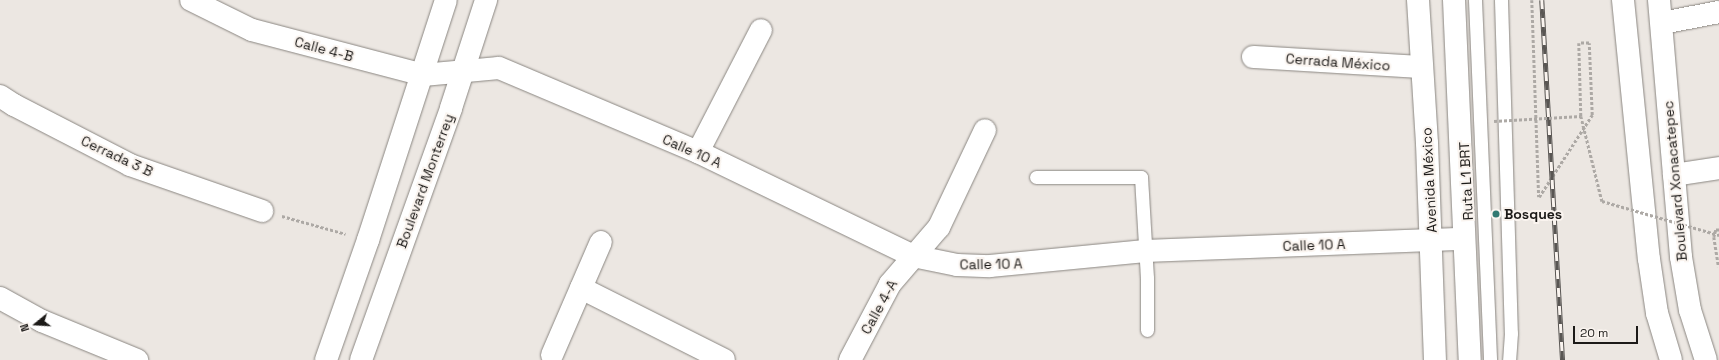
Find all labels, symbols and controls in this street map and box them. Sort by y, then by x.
street label: Calle 4-B [293,33,355,65]
street label: Cerrada México [1285,50,1391,74]
street label: Boulevard Xonacatepec [1660,100,1690,262]
street label: Boulevard Monterrey [393,112,457,250]
street label: Avenida México [1418,127,1440,233]
street label: Calle 10 A [660,131,724,171]
street label: Cerrada 3 B [78,132,156,180]
street label: Ruta L1 BRT [1456,141,1476,221]
place label: Bosques [1504,206,1562,222]
marker: Bosques [1491,209,1501,219]
street label: Calle 10 A [1282,236,1346,254]
street label: Calle 10 A [959,255,1023,273]
street label: Calle 4-A [857,277,901,337]
north arrow [16,304,56,344]
scale bar [1575,318,1640,344]
text: N [17,322,32,333]
text: 20 m [1580,325,1608,341]

